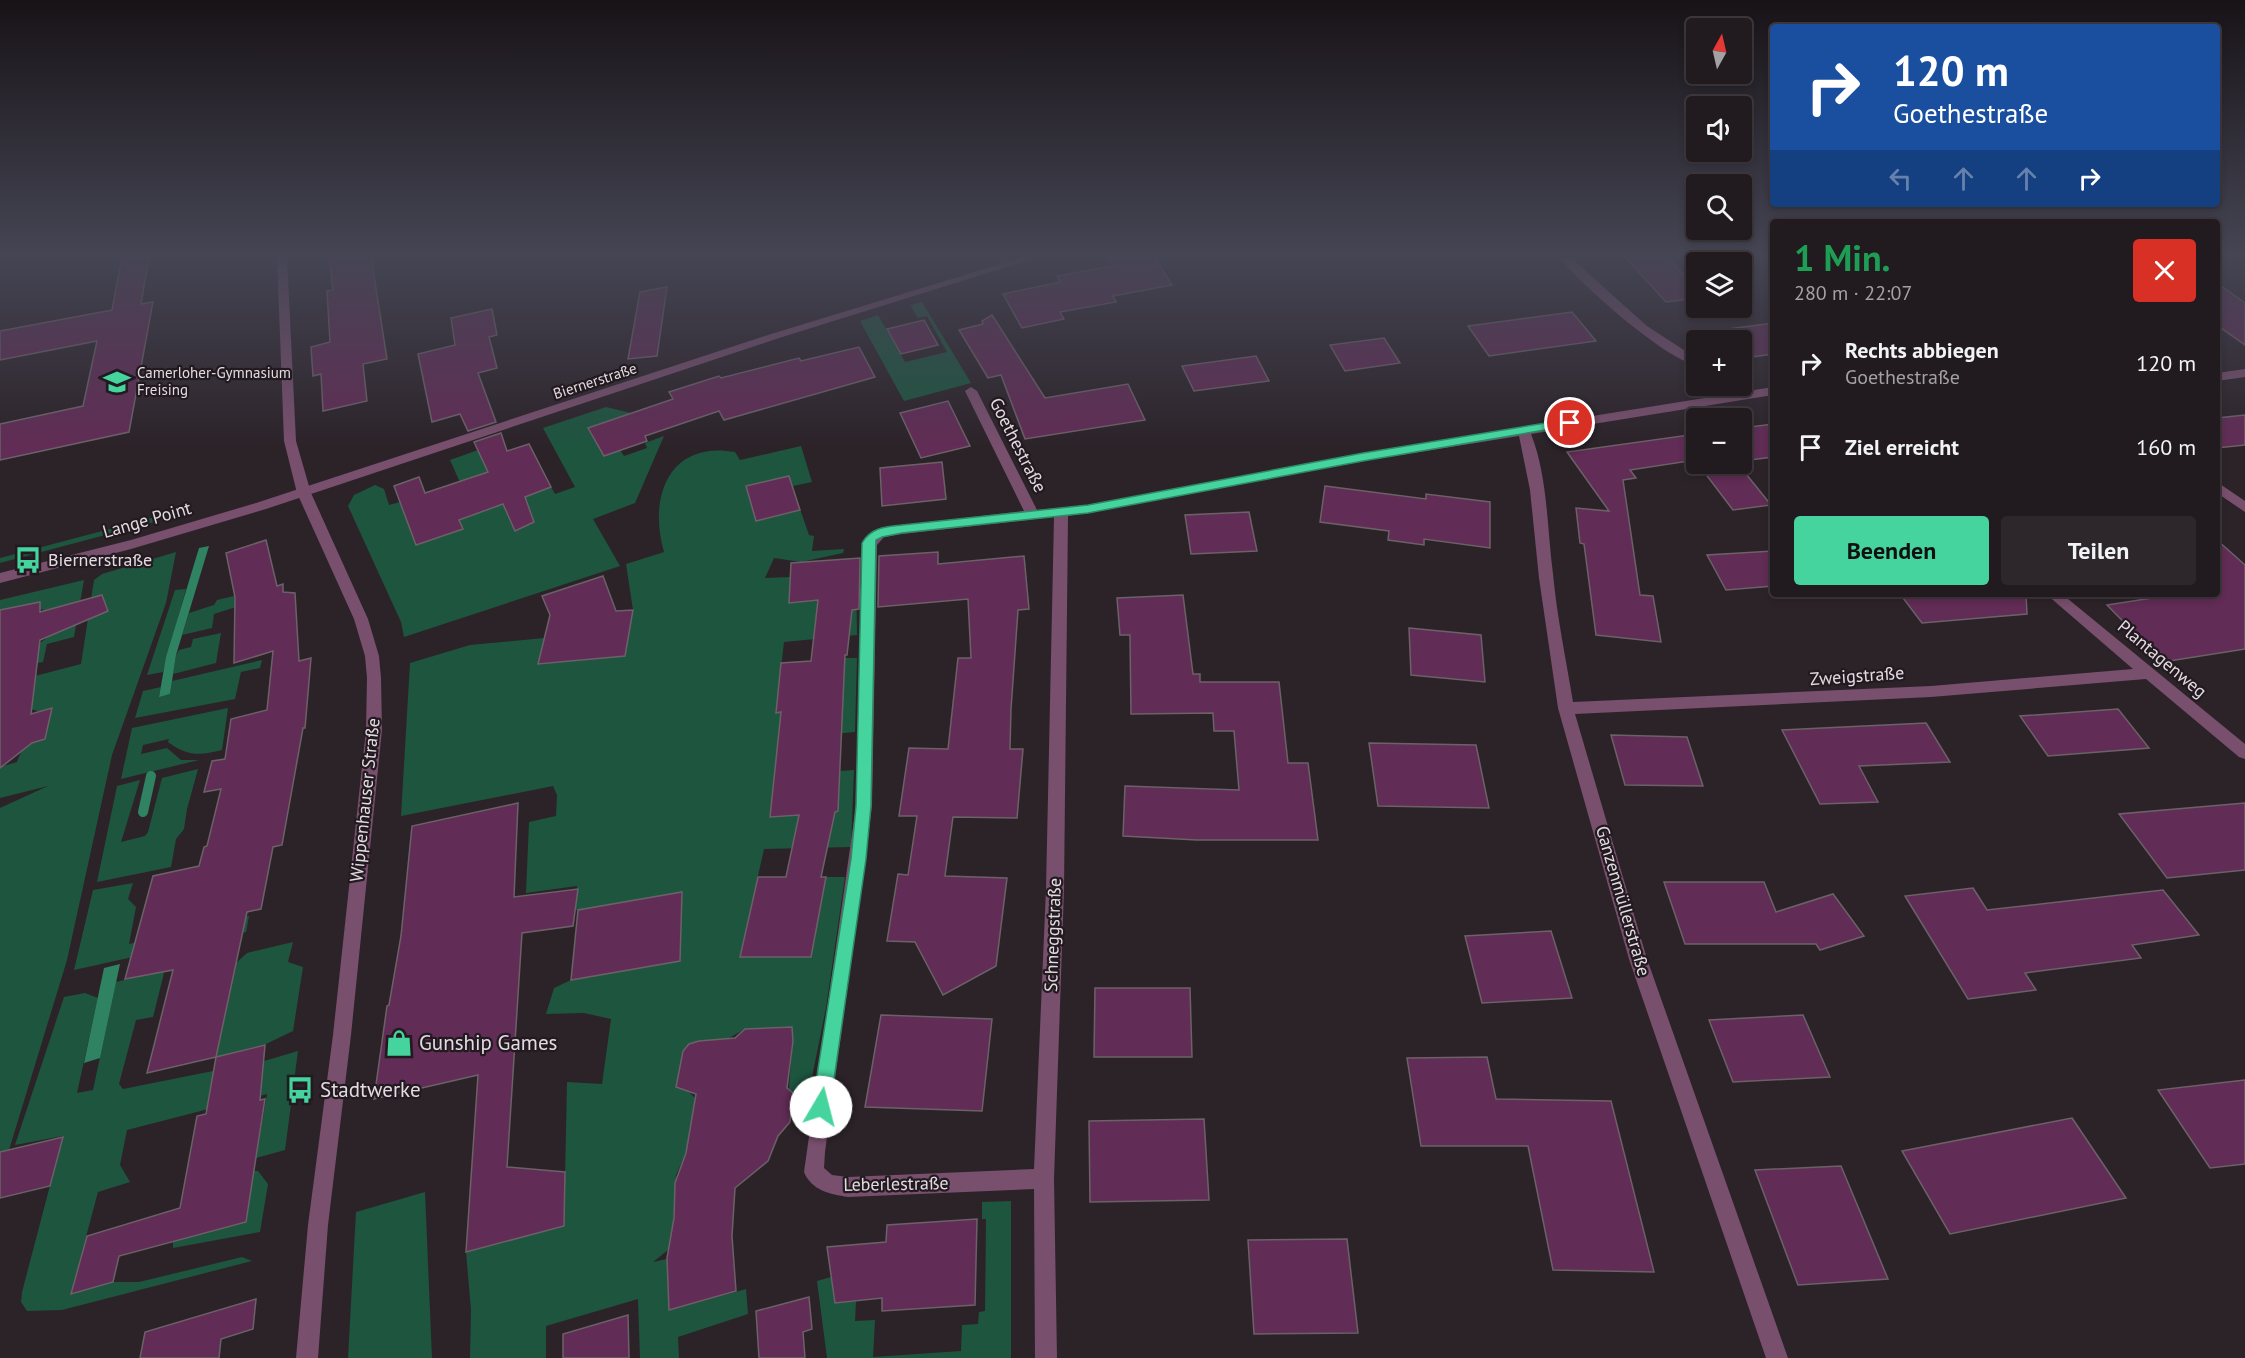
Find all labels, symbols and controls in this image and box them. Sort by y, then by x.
north arrow [1686,18,1752,84]
map controls [1686,18,1752,474]
text: 120 m [1893,43,2009,98]
icon: right [1794,48,1872,126]
button: sound [1686,96,1752,162]
text: Goethestraße [1893,96,2048,130]
icon: left [1884,162,1917,195]
icon: ahead [1947,162,1980,195]
icon: ahead [2010,162,2043,195]
icon: right [2073,162,2106,195]
button: search [1686,174,1752,240]
text: 1 Min. [1794,234,1890,281]
button: close [2133,239,2196,302]
button: layers [1686,252,1752,318]
text: 280 m · 22:07 [1794,280,1912,306]
button: + [1686,330,1752,396]
text: Rechts abbiegen [1845,336,1999,364]
icon: right [1794,347,1827,380]
text: 120 m [2136,349,2196,377]
street label: Biernerstraße [551,358,639,403]
place label: Camerloher-Gymnasium Freising [137,363,291,399]
text: Goethestraße [1845,364,1960,390]
school or university icon: Camerloher-Gymnasium Freising [102,367,132,397]
street label: Goethestraße [985,393,1052,496]
pin [1544,397,1595,448]
icon: arrive [1553,406,1586,439]
button: − [1686,408,1752,474]
icon: arrive [1794,431,1827,464]
text: Ziel erreicht [1845,433,1959,461]
text: 160 m [2136,433,2196,461]
street label: Lange Point [100,496,194,543]
button: Beenden [1794,516,1989,585]
button: Teilen [2001,516,2196,585]
bus stop icon: Biernerstraße [13,545,43,575]
place label: Biernerstraße [48,548,152,571]
street label: Plantagenweg [2113,615,2212,703]
street label: Zweigstraße [1809,661,1905,690]
street label: Wippenhauser Straße [344,717,385,883]
street label: Ganzenmüllerstraße [1591,823,1656,979]
street label: Schneggstraße [1039,878,1066,992]
shop icon: Gunship Games [384,1028,414,1058]
place label: Gunship Games [419,1029,557,1056]
bus stop icon: Stadtwerke [285,1075,315,1105]
position arrow [789,1075,853,1139]
place label: Stadtwerke [320,1076,421,1103]
street label: Leberlestraße [843,1171,949,1196]

